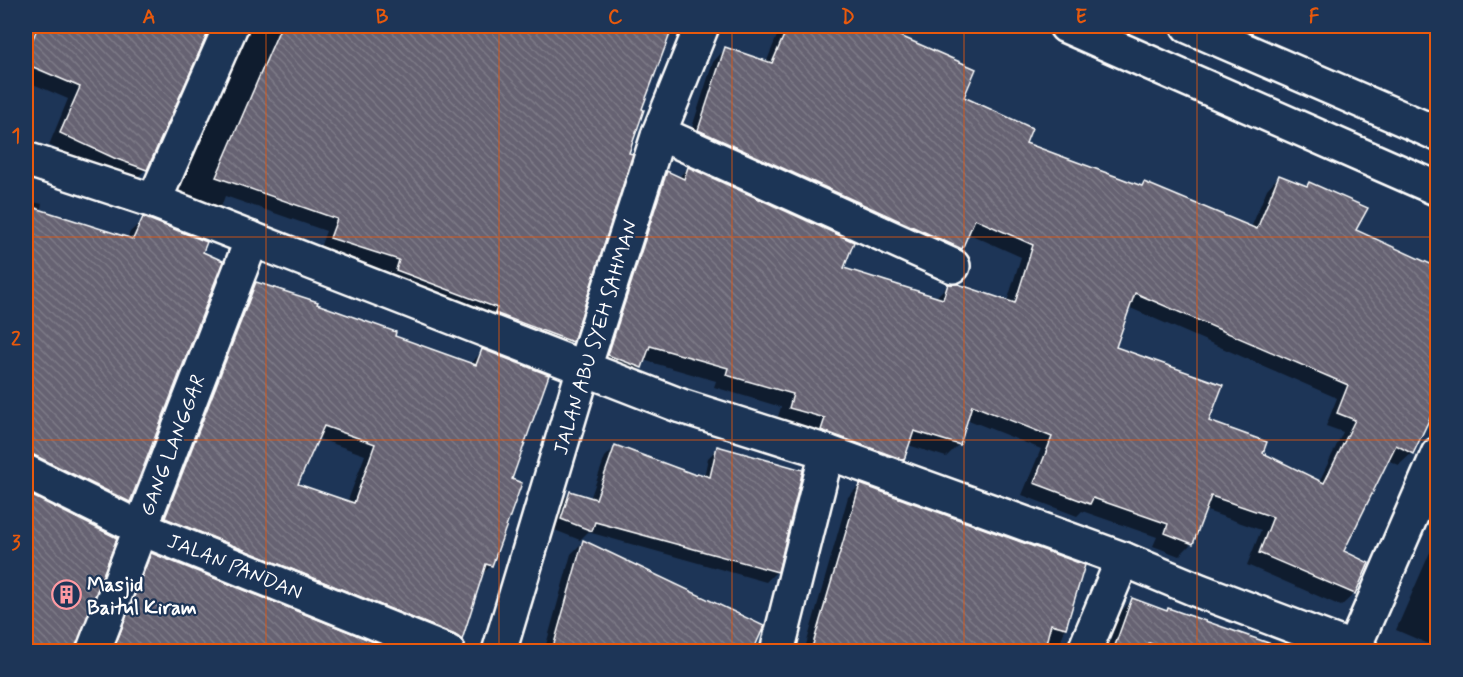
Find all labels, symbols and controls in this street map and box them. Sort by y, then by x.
text: A [142,4,156,31]
text: B [376,4,389,31]
text: C [608,4,623,31]
text: D [841,4,855,31]
text: E [1075,4,1087,31]
text: F [1309,4,1320,31]
text: 1 [12,123,20,150]
street label: JALAN ABU SYEH SAHMAN [548,216,645,458]
text: 2 [11,326,21,353]
street label: GANG LANGGAR [134,371,213,520]
street label: JALAN PANDAN [163,528,306,607]
text: 3 [11,530,21,557]
place label: Masjid Baitul Kiram [87,572,197,622]
building icon: Masjid Baitul Kiram [50,579,82,611]

